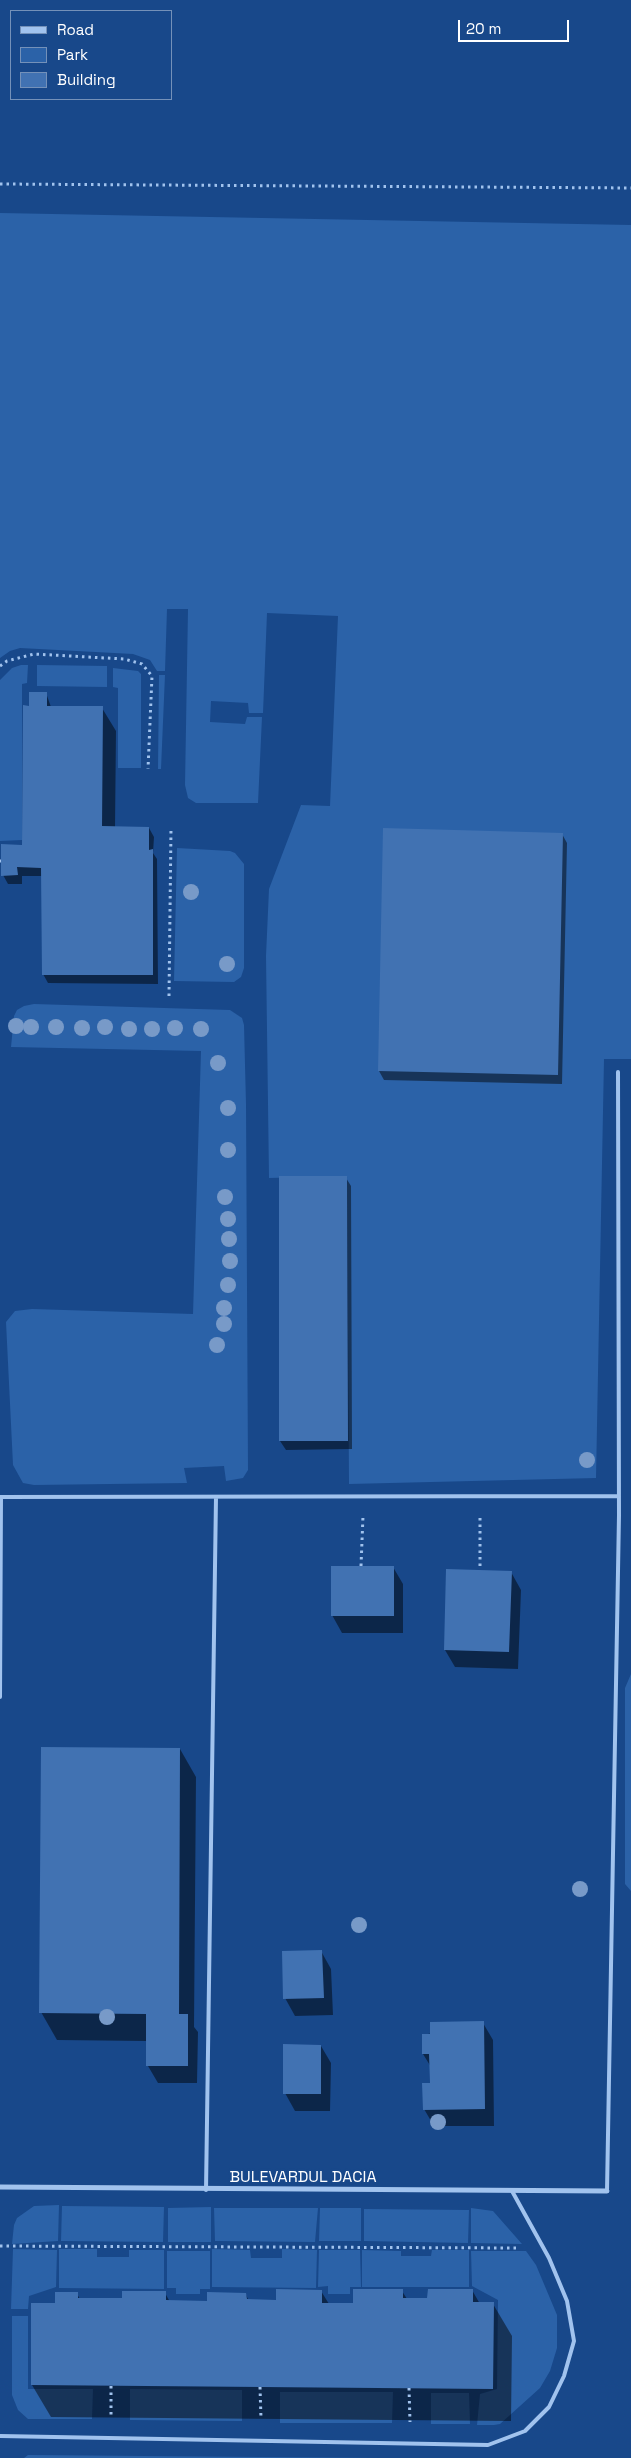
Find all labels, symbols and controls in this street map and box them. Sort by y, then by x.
legend [10,10,172,100]
scale bar [461,10,572,42]
text: 20 m [466,19,501,38]
text: Road [57,20,94,39]
text: Park [57,45,88,64]
text: Building [57,70,116,89]
street label: BULEVARDUL DACIA [230,2168,376,2188]

